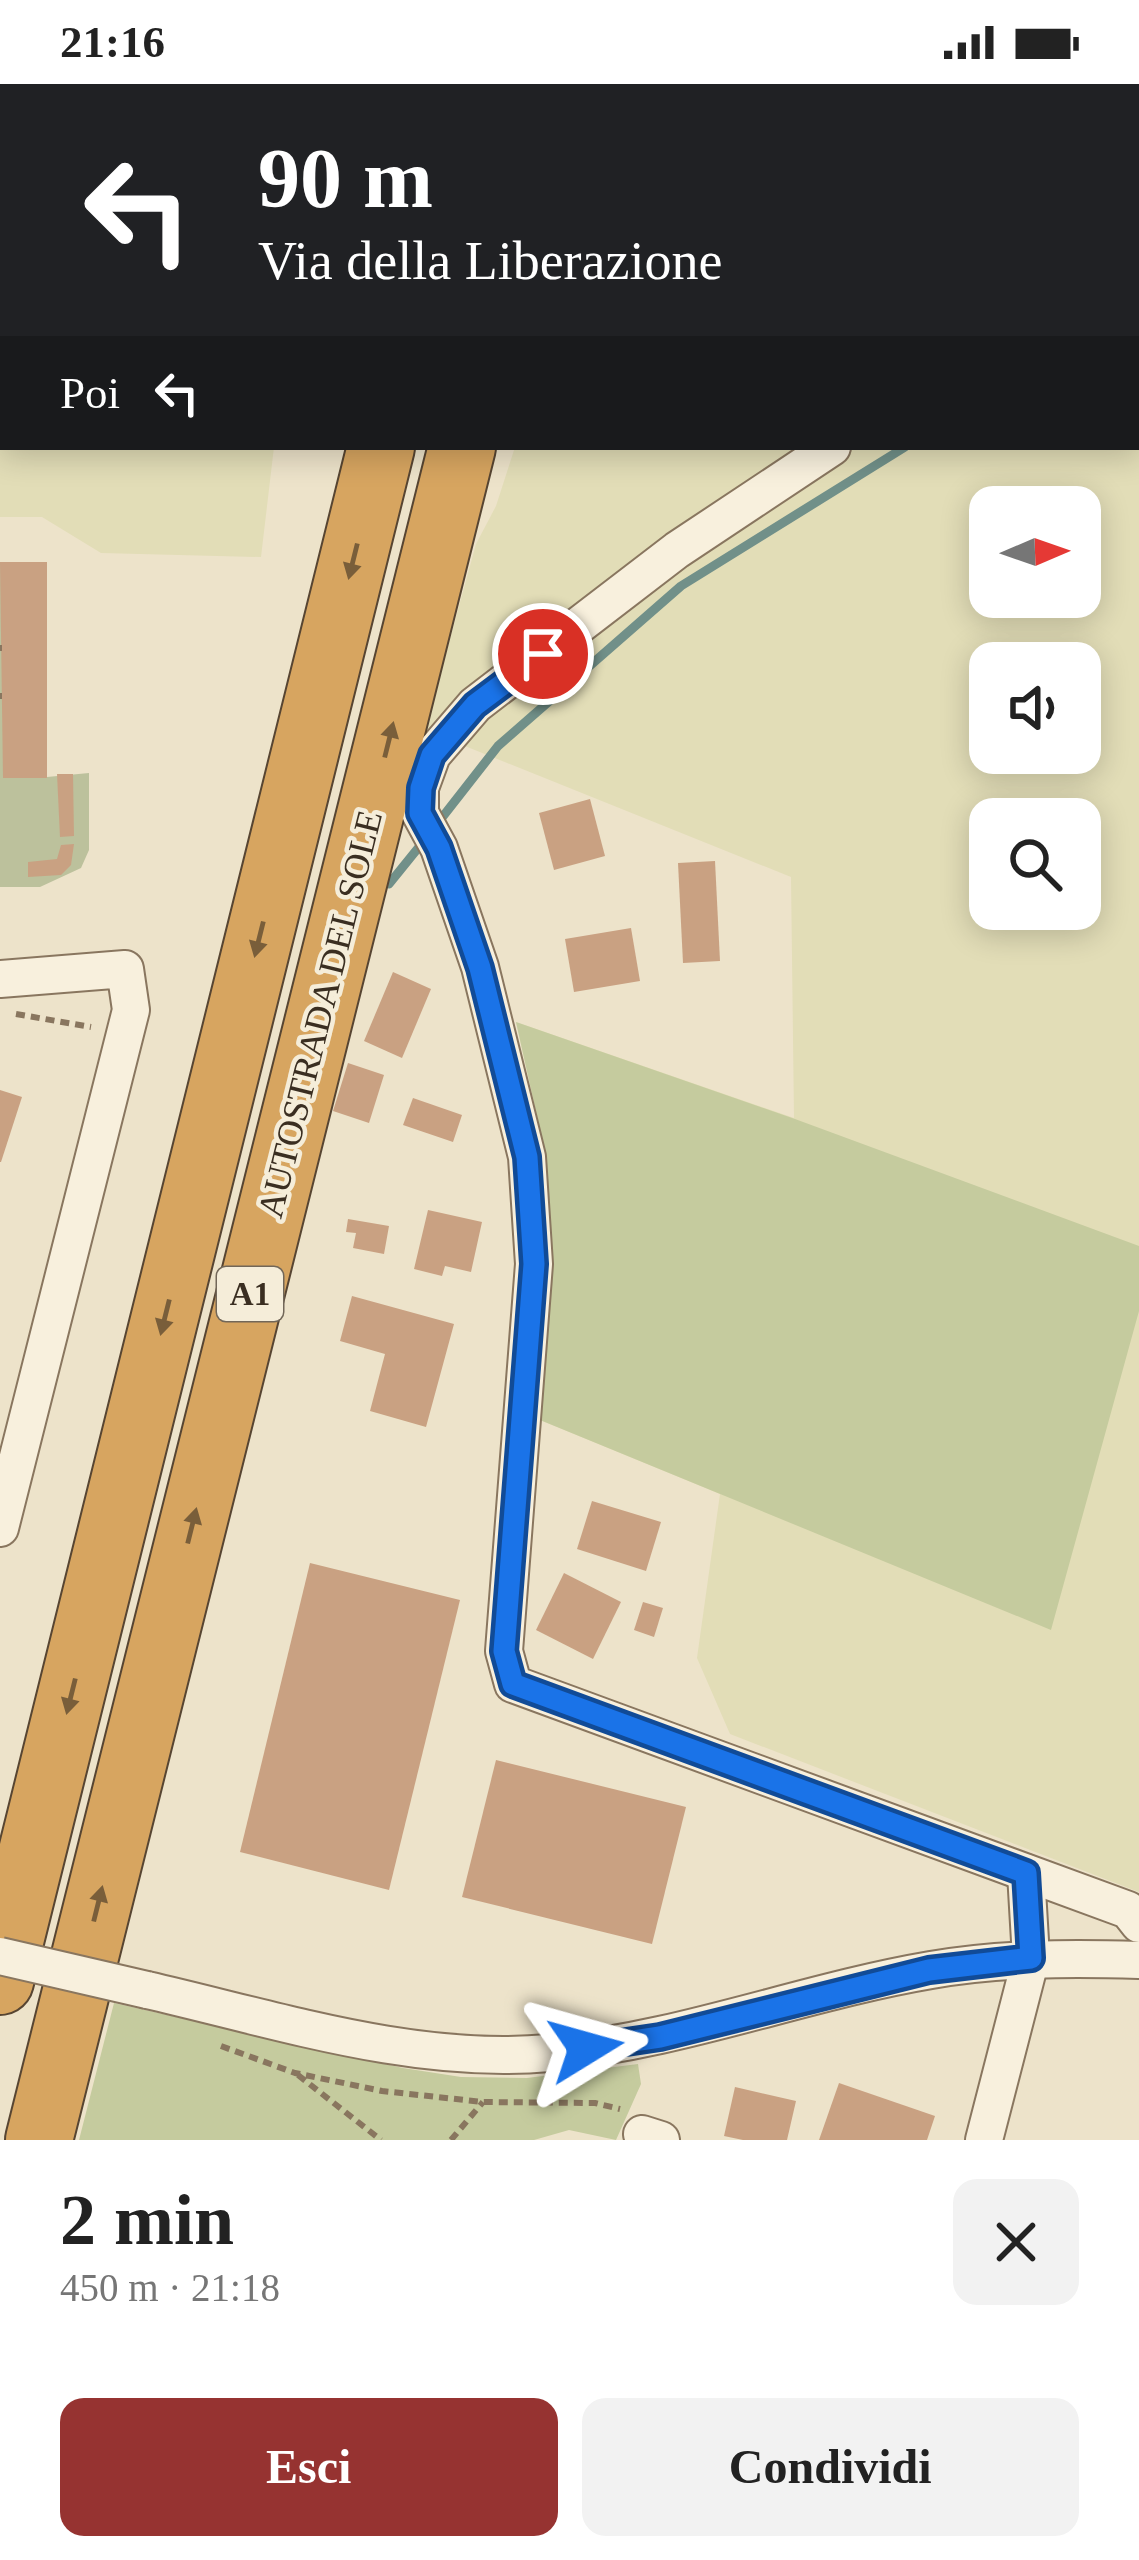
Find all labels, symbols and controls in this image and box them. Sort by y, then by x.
text: 21:16 [60,17,165,67]
icon: left [60,132,216,288]
text: 90 m [258,132,433,225]
text: Via della Liberazione [258,231,723,291]
icon: left [144,360,210,426]
text: Poi [60,368,120,418]
north arrow [969,486,1101,618]
map controls [969,486,1101,930]
one-way arrow [343,542,362,579]
pin [492,603,594,705]
icon: arrive [510,621,576,687]
button: sound [969,642,1101,774]
one-way arrow [380,721,399,758]
button: search [969,798,1101,930]
street label: AUTOSTRADA DEL SOLE [250,806,390,1222]
one-way arrow [249,921,268,958]
road number: A1 [217,1267,283,1321]
one-way arrow [155,1299,174,1336]
one-way arrow [183,1507,202,1544]
one-way arrow [61,1678,80,1715]
one-way arrow [89,1886,108,1923]
position arrow [523,1985,649,2111]
button: close [953,2179,1079,2305]
text: 2 min [60,2180,234,2260]
text: 450 m · 21:18 [60,2266,280,2309]
button: Esci [60,2398,558,2536]
button: Condividi [582,2398,1079,2536]

